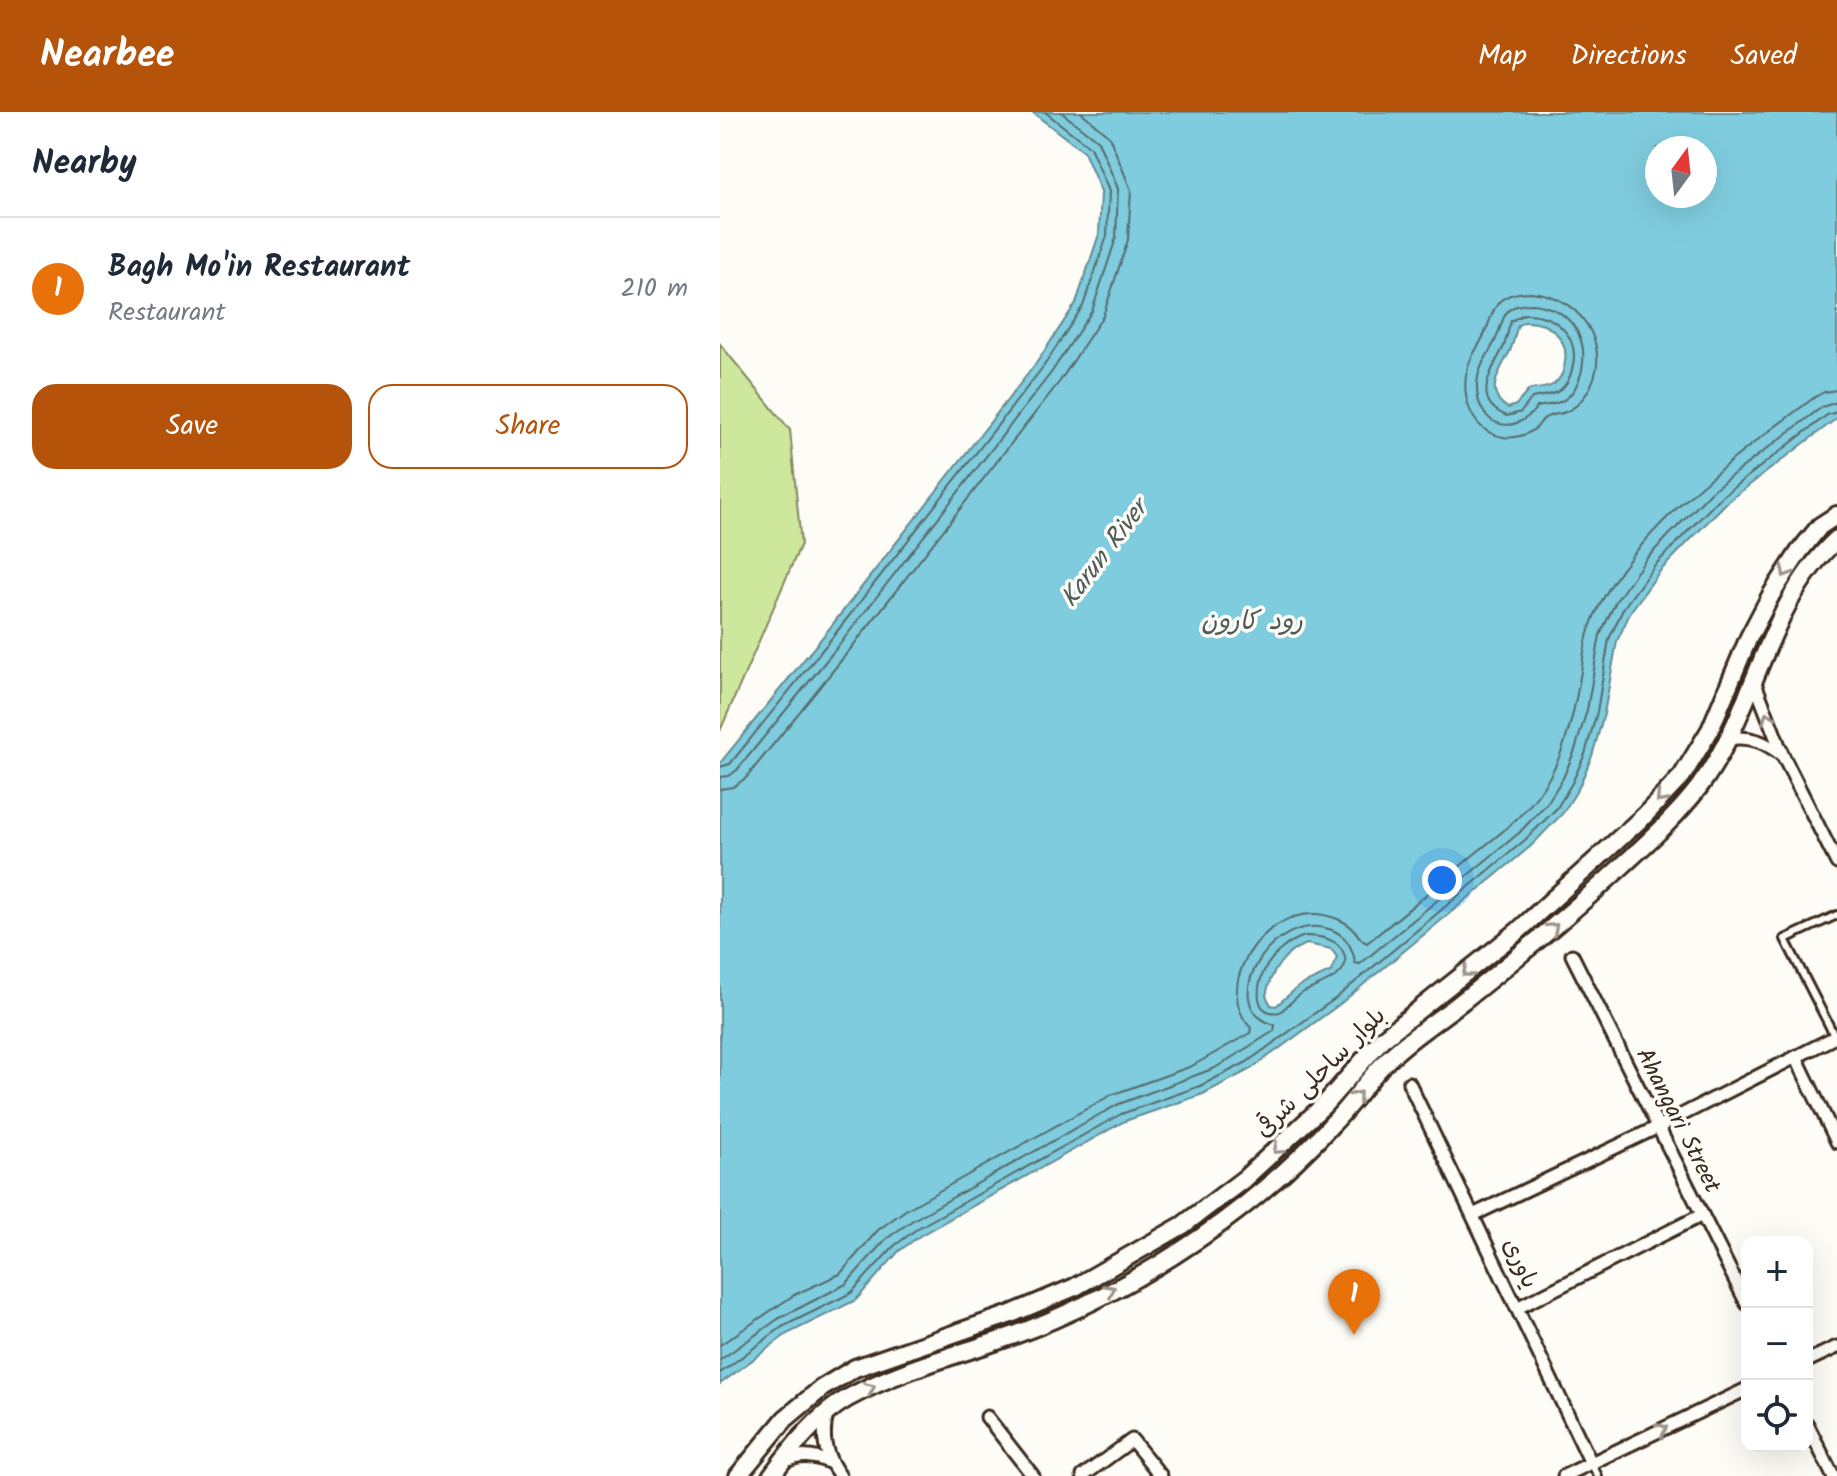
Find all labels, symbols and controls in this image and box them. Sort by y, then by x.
text: Nearbee [40,26,174,86]
text: Map [1478,34,1527,79]
text: Directions [1571,34,1687,79]
text: Saved [1731,34,1797,79]
north arrow [1645,136,1717,208]
text: Nearby [32,137,137,191]
text: Bagh Mo'in Restaurant [108,244,410,292]
text: 1 [54,268,62,310]
text: 210 m [621,268,688,310]
text: Restaurant [108,292,225,334]
button: Save [32,384,352,469]
button: Share [368,384,688,469]
water label: Karun River [1050,487,1162,617]
one-way arrow [1780,564,1795,578]
water label: رود کارون [1201,601,1303,643]
one-way arrow [1761,711,1778,725]
one-way arrow [1656,789,1670,804]
your location [1422,860,1462,900]
one-way arrow [1544,923,1559,937]
one-way arrow [1461,962,1476,976]
street label: بلوار ساحلی شرقی [1246,998,1396,1148]
street label: Ahangari Street [1624,1041,1731,1201]
one-way arrow [1347,1091,1362,1106]
one-way arrow [1272,1139,1287,1153]
street label: یاوری [1491,1232,1548,1295]
map controls [1741,1236,1813,1452]
button: + [1741,1236,1813,1308]
pin: 1 [1328,1269,1380,1335]
one-way arrow [1102,1285,1116,1300]
button: − [1741,1308,1813,1380]
button: locate [1741,1380,1813,1452]
one-way arrow [861,1382,876,1398]
one-way arrow [1654,1423,1668,1439]

